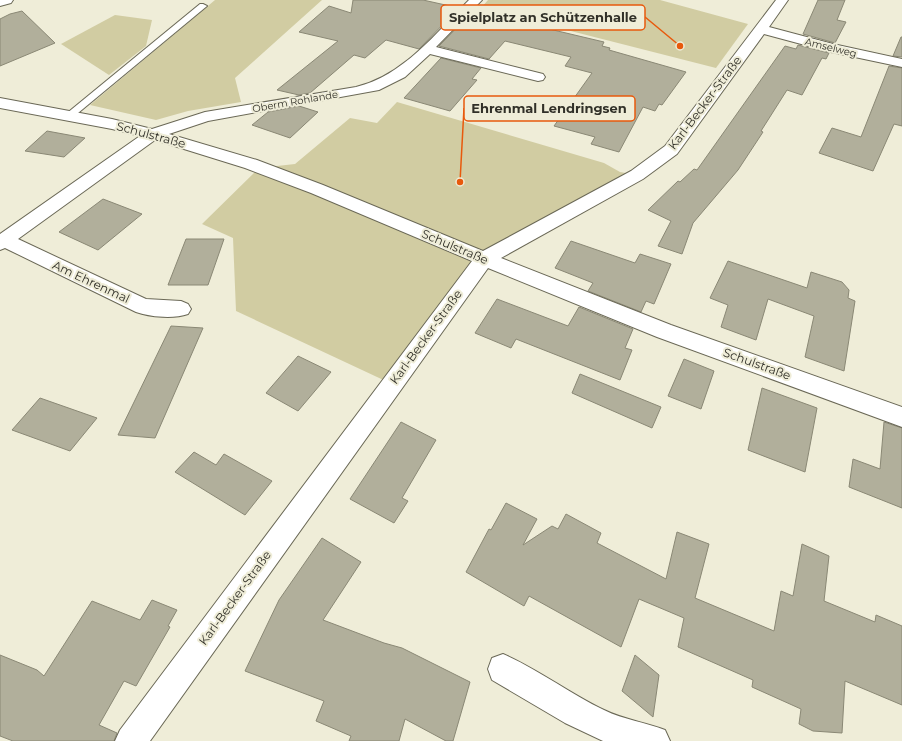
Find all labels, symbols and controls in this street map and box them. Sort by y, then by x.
callout: Spielplatz an Schützenhalle [441,5,645,30]
text: Spielplatz an Schützenhalle [449,9,637,25]
street label: Amselweg [804,35,858,60]
street label: Karl-Becker-Straße [665,53,745,152]
street label: Oberm Rohlande [251,88,339,115]
callout: Ehrenmal Lendringsen [464,96,635,121]
text: Ehrenmal Lendringsen [471,100,627,116]
street label: Schulstraße [115,118,187,151]
street label: Schulstraße [420,226,491,267]
street label: Am Ehrenmal [50,257,132,306]
street label: Karl-Becker-Straße [386,287,465,387]
street label: Schulstraße [721,344,793,383]
street label: Karl-Becker-Straße [195,548,274,648]

